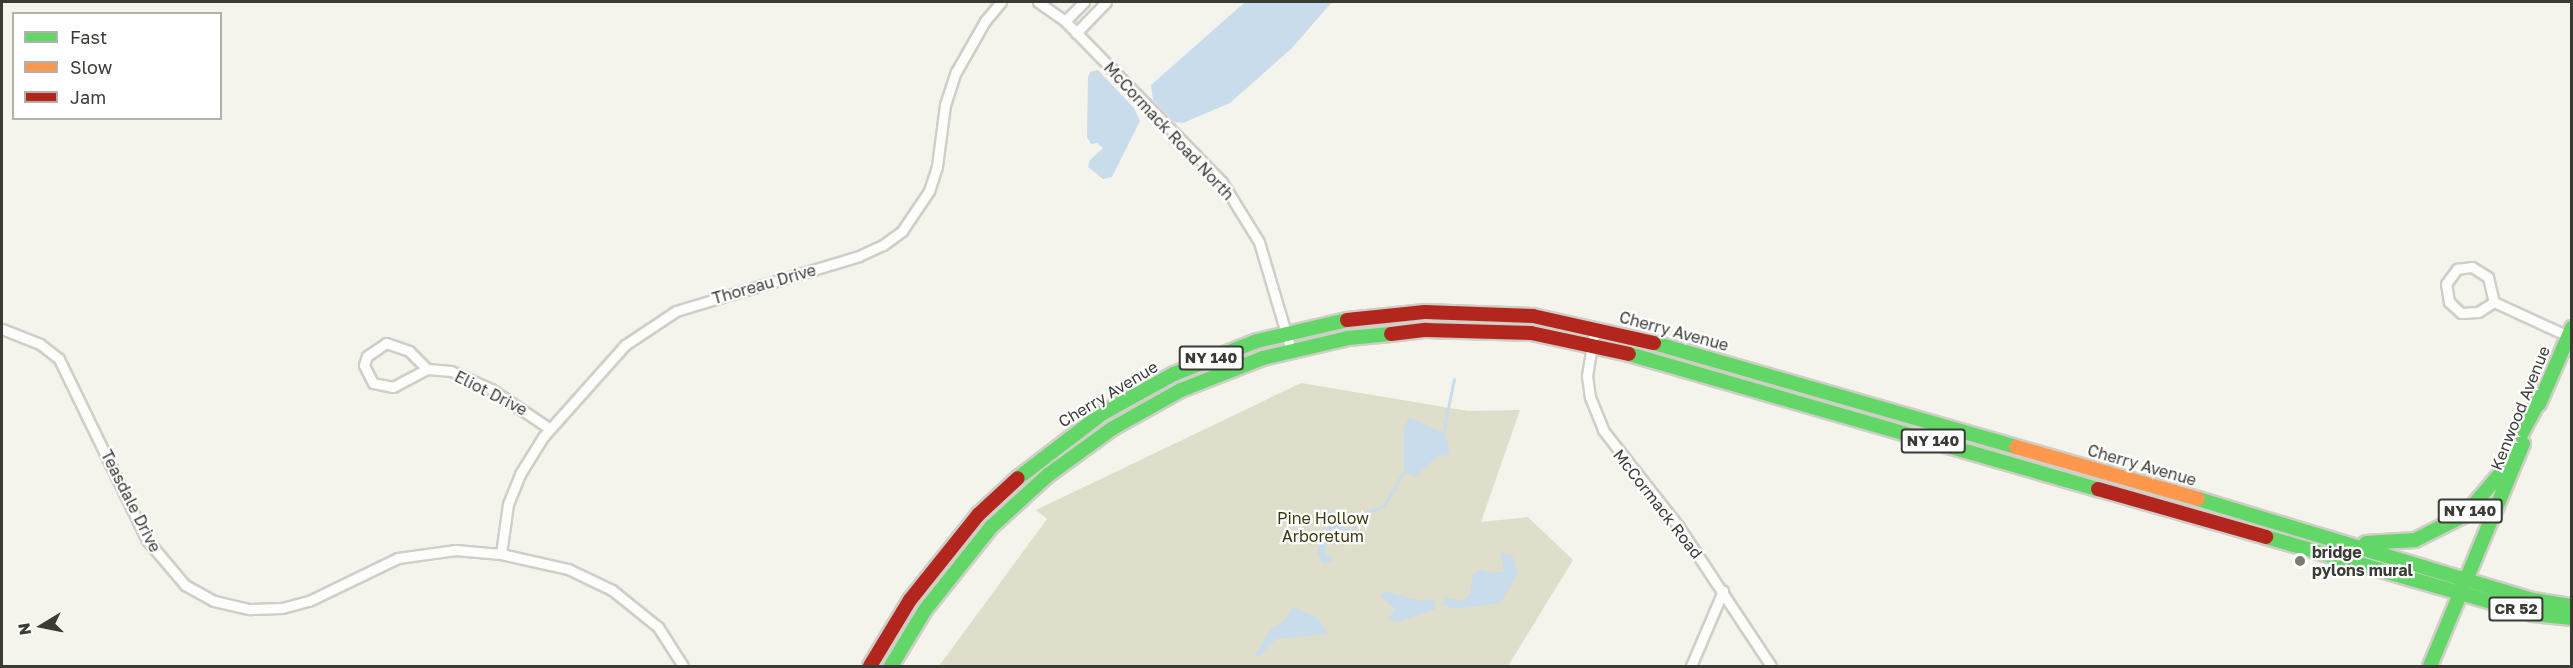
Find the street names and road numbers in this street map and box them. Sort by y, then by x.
street label: McCormack Road North [1100,58,1238,204]
street label: Thoreau Drive [710,260,818,308]
street label: Cherry Avenue [1617,307,1731,355]
street label: Kenwood Avenue [2486,343,2554,473]
road number: NY 140 [1178,346,1244,370]
street label: Cherry Avenue [1055,357,1161,431]
street label: Eliot Drive [452,367,530,419]
road number: NY 140 [1900,429,1966,453]
street label: Cherry Avenue [2085,440,2199,490]
street label: McCormack Road [1609,446,1707,562]
street label: Teasdale Drive [97,447,165,555]
road number: NY 140 [2437,499,2503,523]
road number: CR 52 [2488,597,2544,621]

